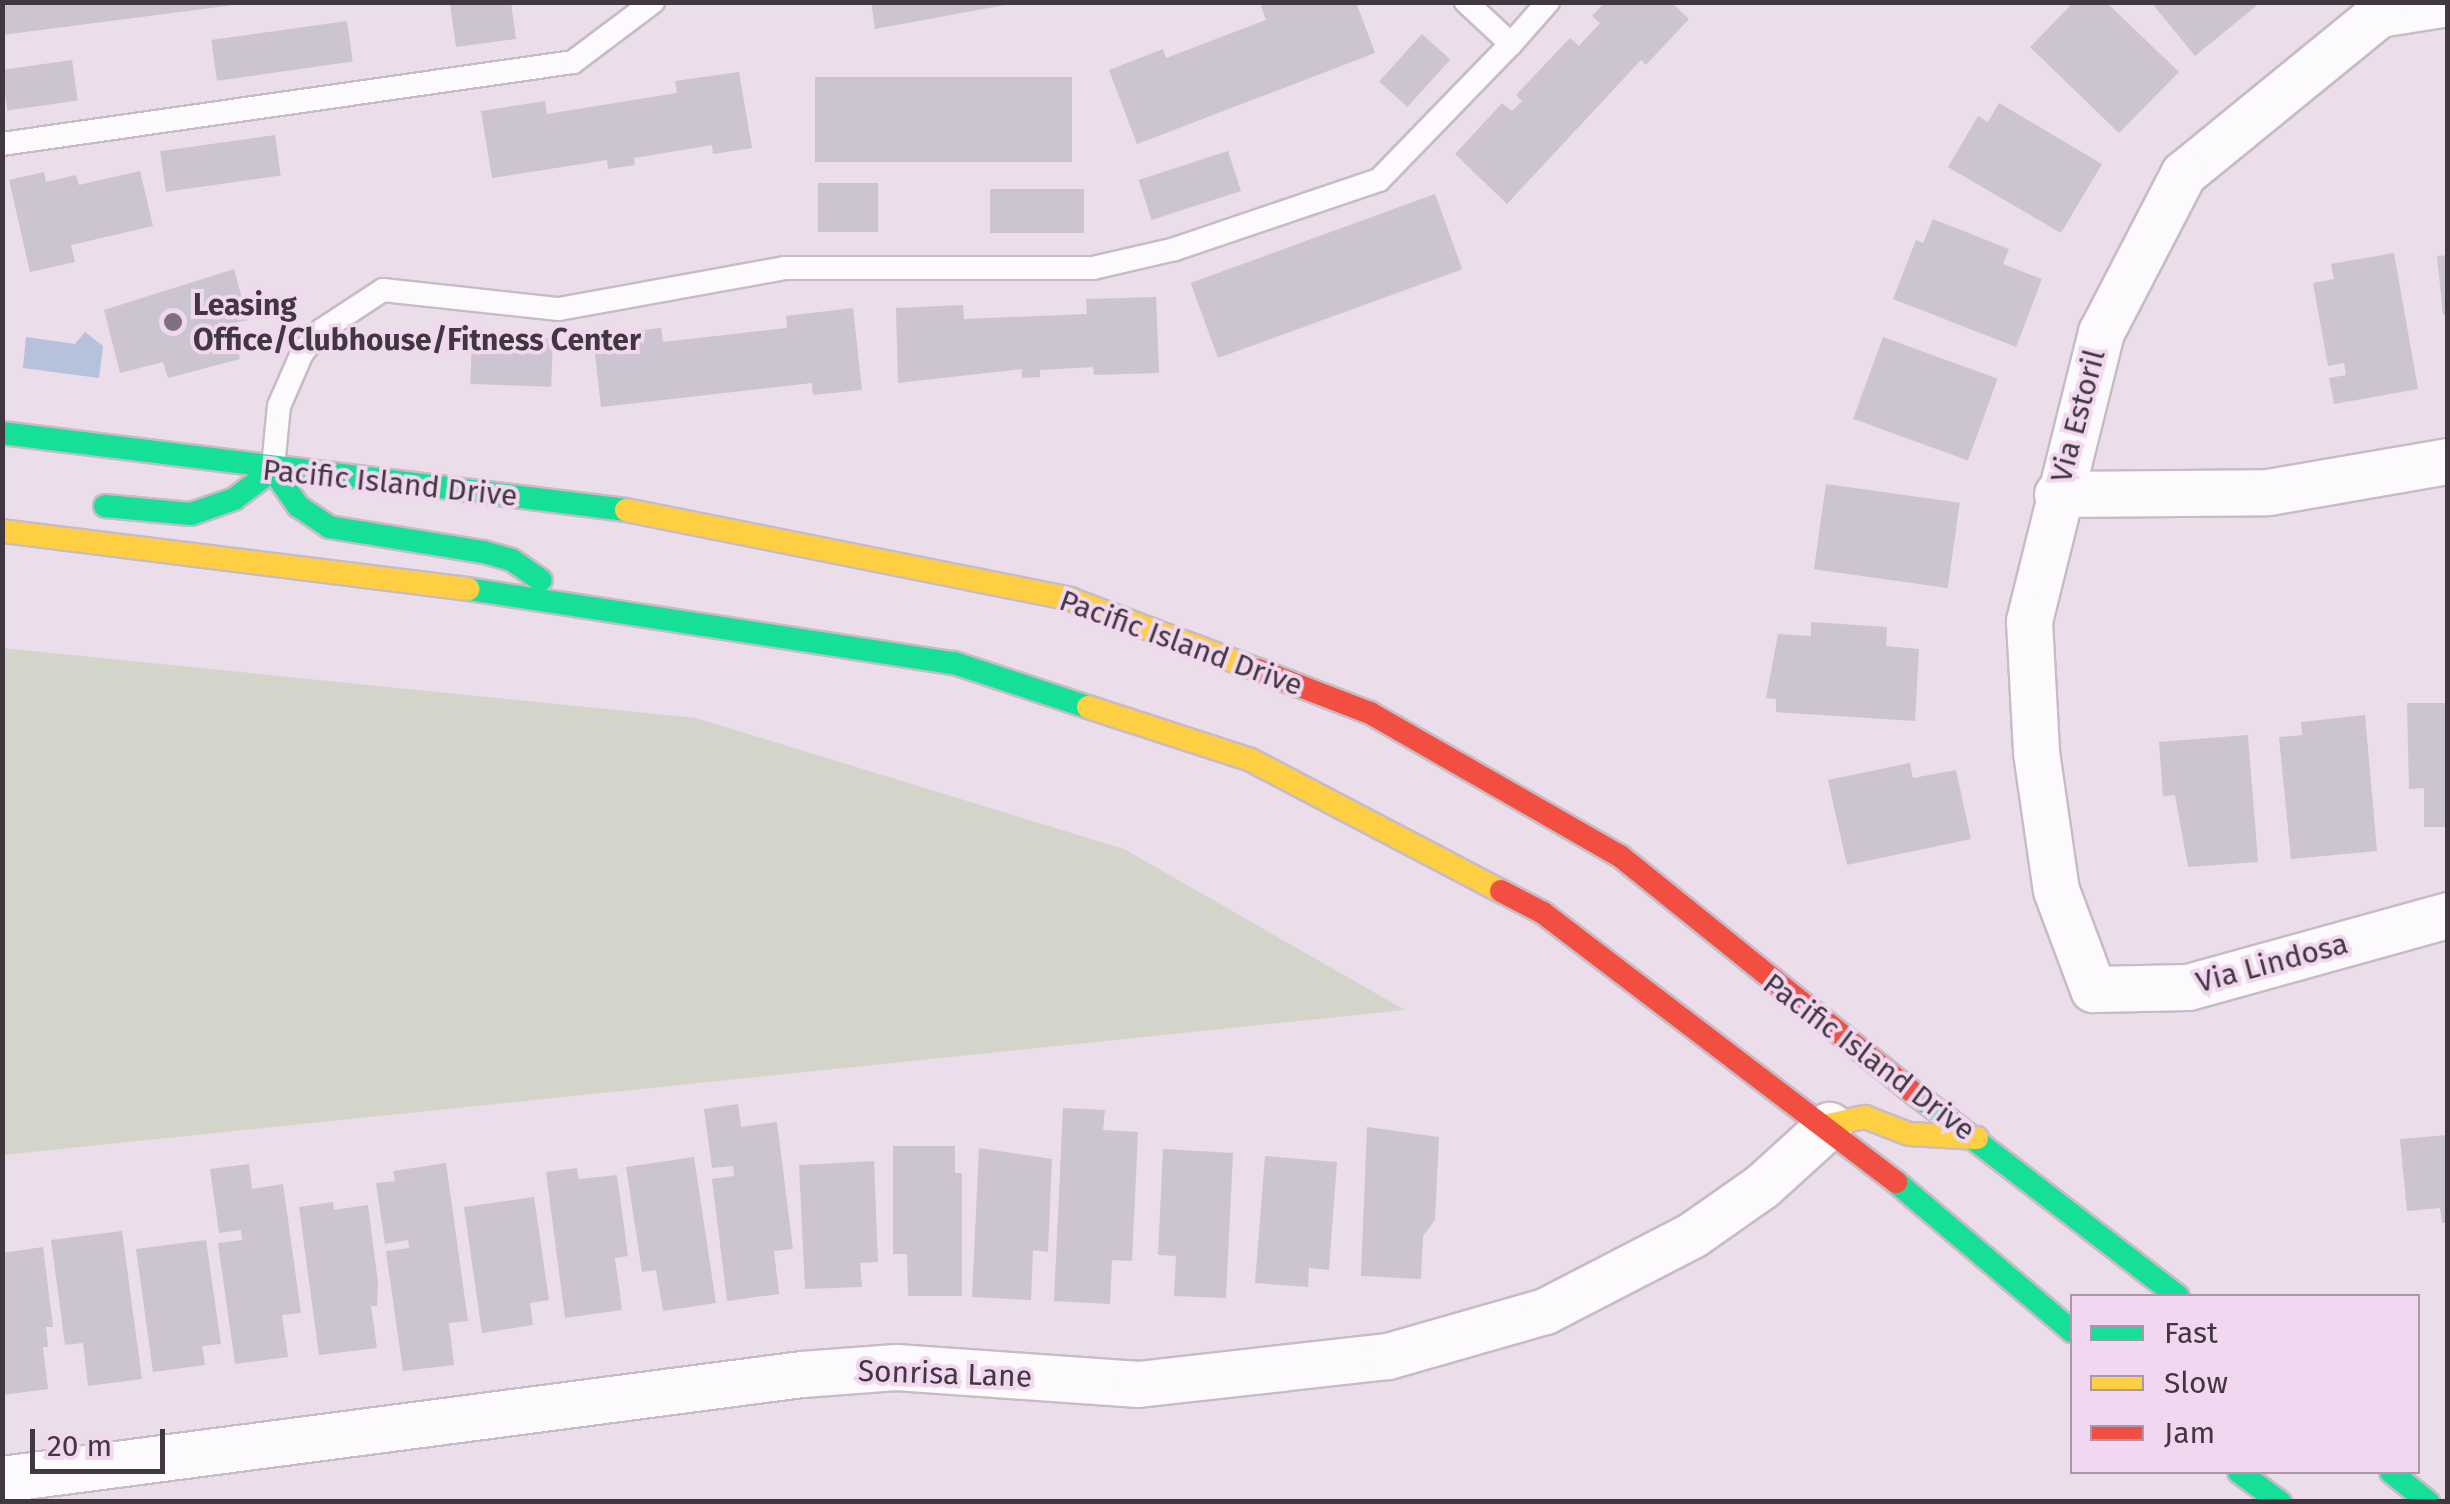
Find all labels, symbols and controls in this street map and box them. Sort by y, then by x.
place label: Leasing Office/Clubhouse/Fitness Center [193,287,641,358]
marker: Leasing Office/Clubhouse/Fitness Center [162,311,184,333]
street label: Via Estoril [2043,346,2113,486]
street label: Pacific Island Drive [261,452,519,514]
street label: Pacific Island Drive [1055,582,1307,704]
street label: Via Lindosa [2192,925,2352,1001]
street label: Pacific Island Drive [1756,966,1982,1148]
legend [2070,1294,2420,1474]
text: Fast [2164,1315,2218,1351]
street label: Sonrisa Lane [857,1353,1033,1395]
text: Slow [2164,1365,2228,1401]
scale bar [35,1409,170,1471]
text: Jam [2164,1415,2215,1451]
text: 20 m [47,1428,112,1464]

